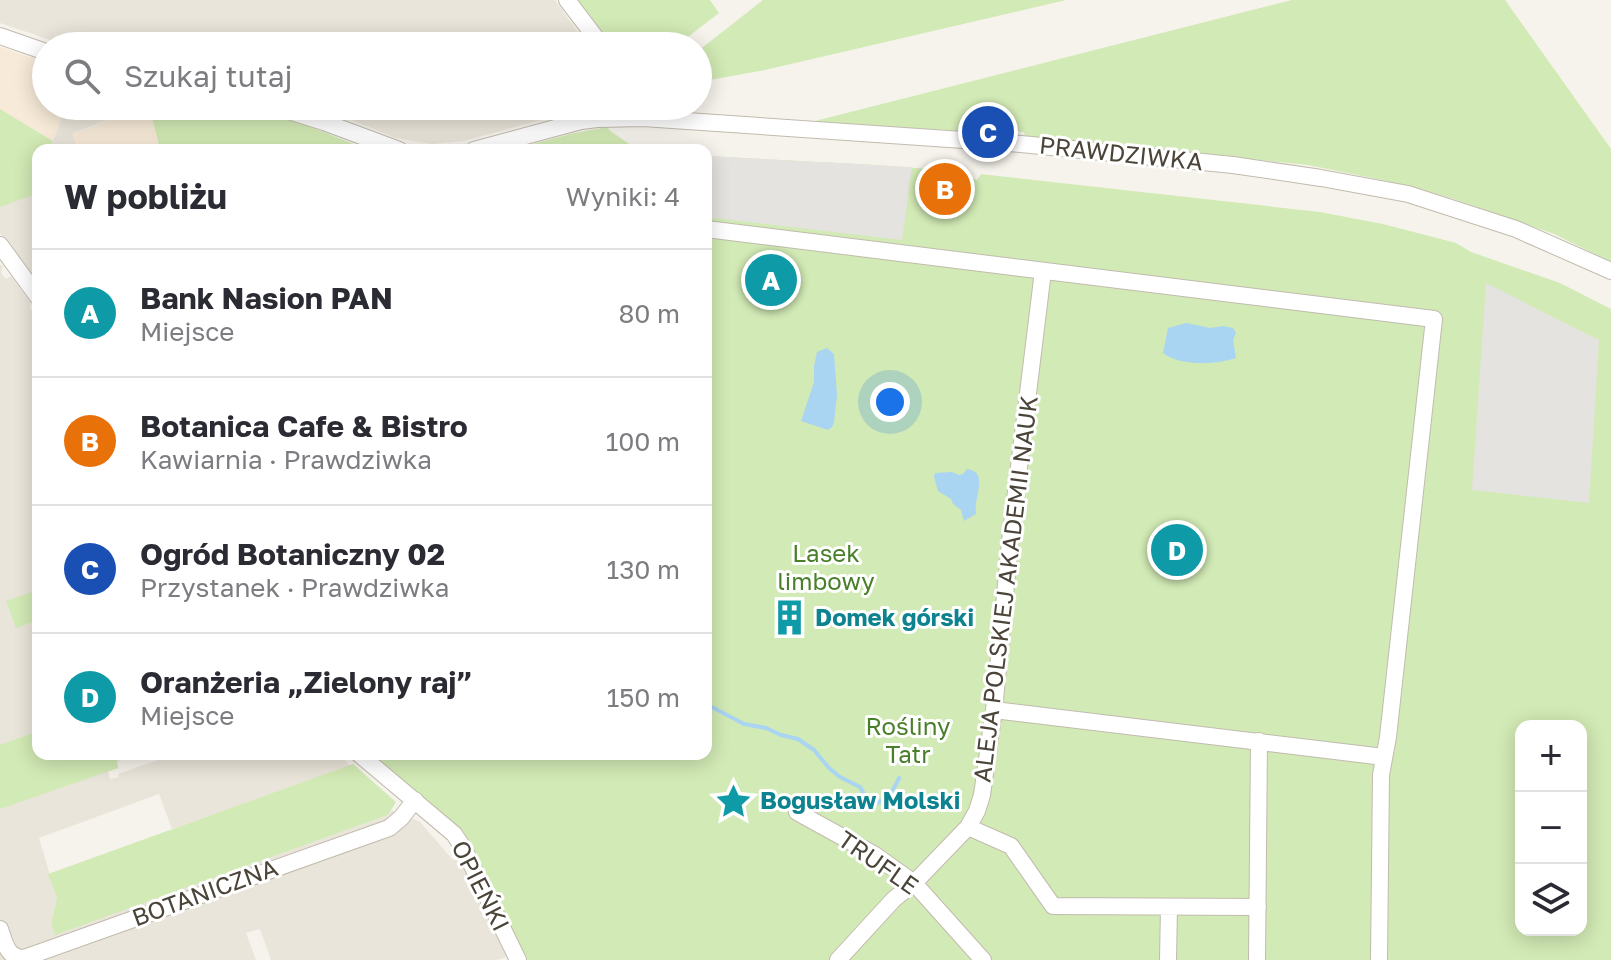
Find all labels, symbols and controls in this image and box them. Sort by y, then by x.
search box [32,32,712,120]
icon: search [60,54,104,98]
text: Szukaj tutaj [124,58,293,94]
pin: C [962,102,1014,162]
street label: PRAWDZIWKA [1038,129,1204,176]
pin: B [919,159,971,219]
text: W pobliżu [64,176,227,216]
text: Wyniki: 4 [566,181,680,212]
pin: A [745,250,797,310]
text: Bank Nasion PAN [140,280,393,316]
text: A [81,298,99,329]
text: 80 m [619,298,680,329]
text: Miejsce [140,316,234,347]
your location [870,382,910,422]
street label: ALEJA POLSKIEJ AKADEMII NAUK [966,394,1043,784]
text: Botanica Cafe & Bistro [140,408,468,444]
text: B [81,426,99,457]
text: 100 m [606,426,680,457]
text: Kawiarnia · Prawdziwka [140,444,432,475]
pin: D [1151,520,1203,580]
text: Ogród Botaniczny 02 [140,536,445,572]
park label: Lasek limbowy [777,538,875,595]
text: C [81,554,99,585]
text: 130 m [607,554,680,585]
text: Przystanek · Prawdziwka [140,572,449,603]
building icon: Domek górski [770,599,808,637]
place label: Domek górski [815,602,974,631]
text: Oranżeria „Zielony raj” [140,664,473,700]
text: D [81,682,99,713]
text: 150 m [607,682,680,713]
text: Miejsce [140,700,234,731]
park label: Rośliny Tatr [865,711,951,768]
map controls [1515,720,1587,936]
button: + [1515,720,1587,792]
place icon: Bogusław Molski [715,782,753,820]
place label: Bogusław Molski [760,785,960,814]
button: − [1515,792,1587,864]
street label: TRUFLE [833,824,924,900]
street label: OPIEŃKI [446,835,517,936]
street label: BOTANICZNA [128,852,281,931]
button: layers [1515,864,1587,936]

